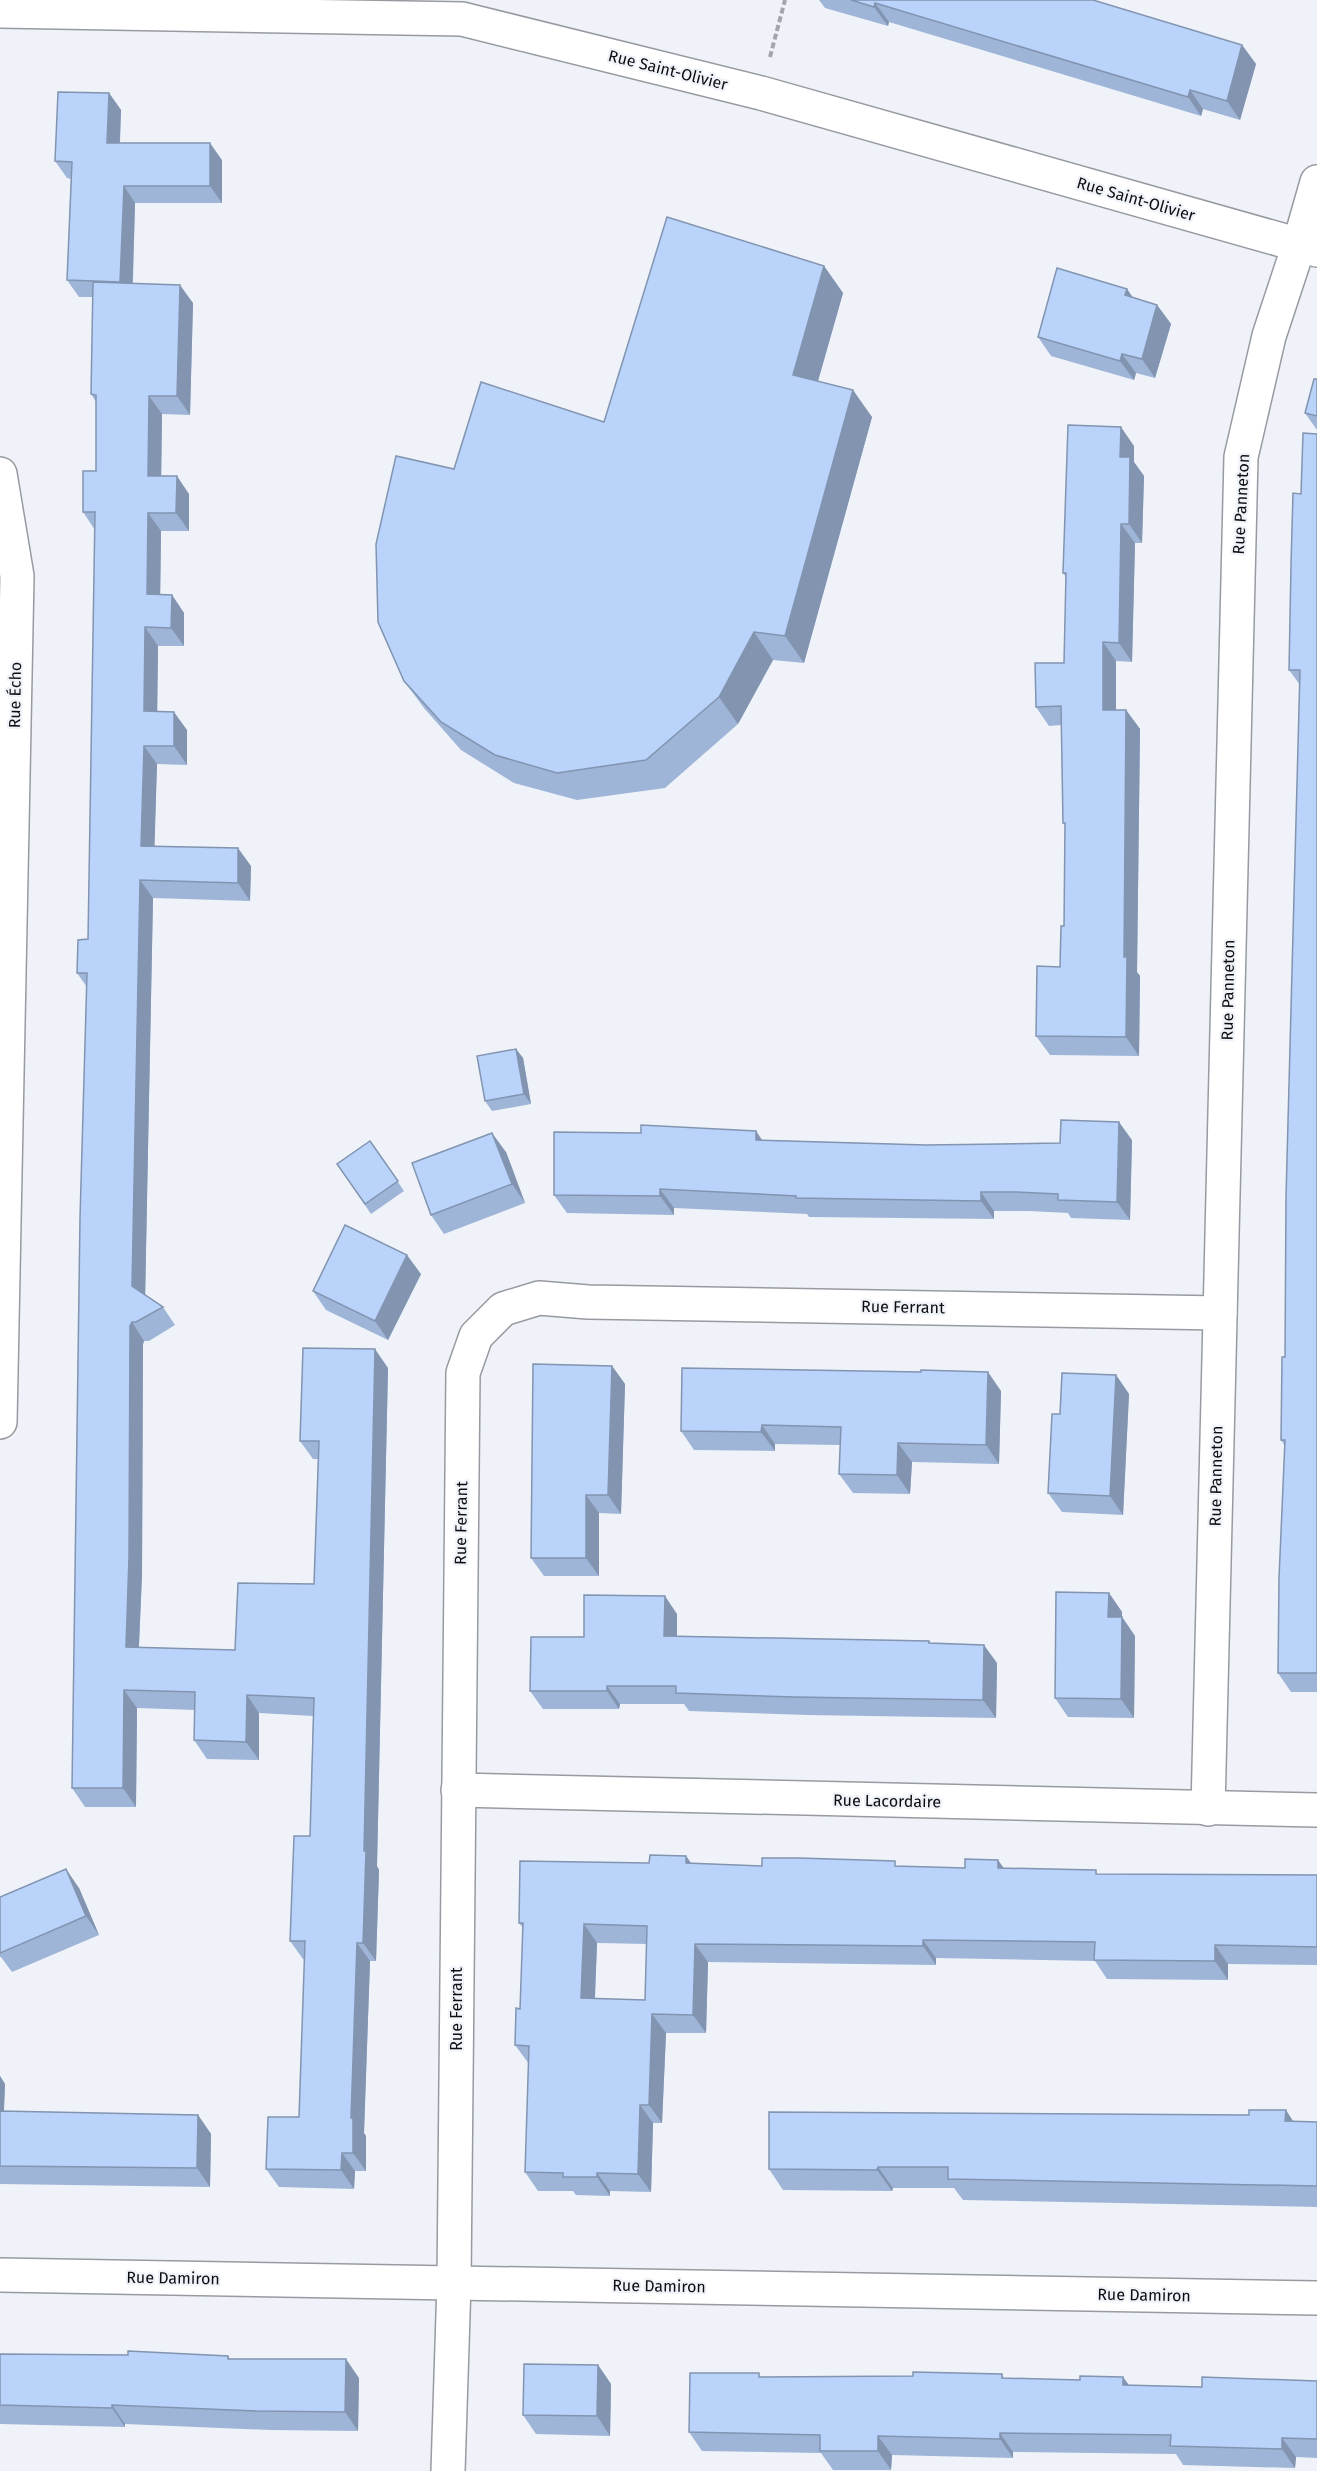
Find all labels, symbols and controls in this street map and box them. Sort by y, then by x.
street label: Rue Saint-Olivier [606,46,730,94]
street label: Rue Saint-Olivier [1075,173,1198,225]
street label: Rue Panneton [1229,453,1253,555]
street label: Rue Écho [4,662,25,728]
street label: Rue Panneton [1218,939,1238,1041]
street label: Rue Ferrant [861,1297,945,1317]
street label: Rue Panneton [1206,1425,1226,1527]
street label: Rue Ferrant [451,1481,471,1565]
street label: Rue Lacordaire [833,1791,941,1811]
street label: Rue Ferrant [447,1967,466,2051]
street label: Rue Damiron [126,2268,220,2288]
street label: Rue Damiron [612,2276,706,2296]
street label: Rue Damiron [1097,2285,1191,2305]

